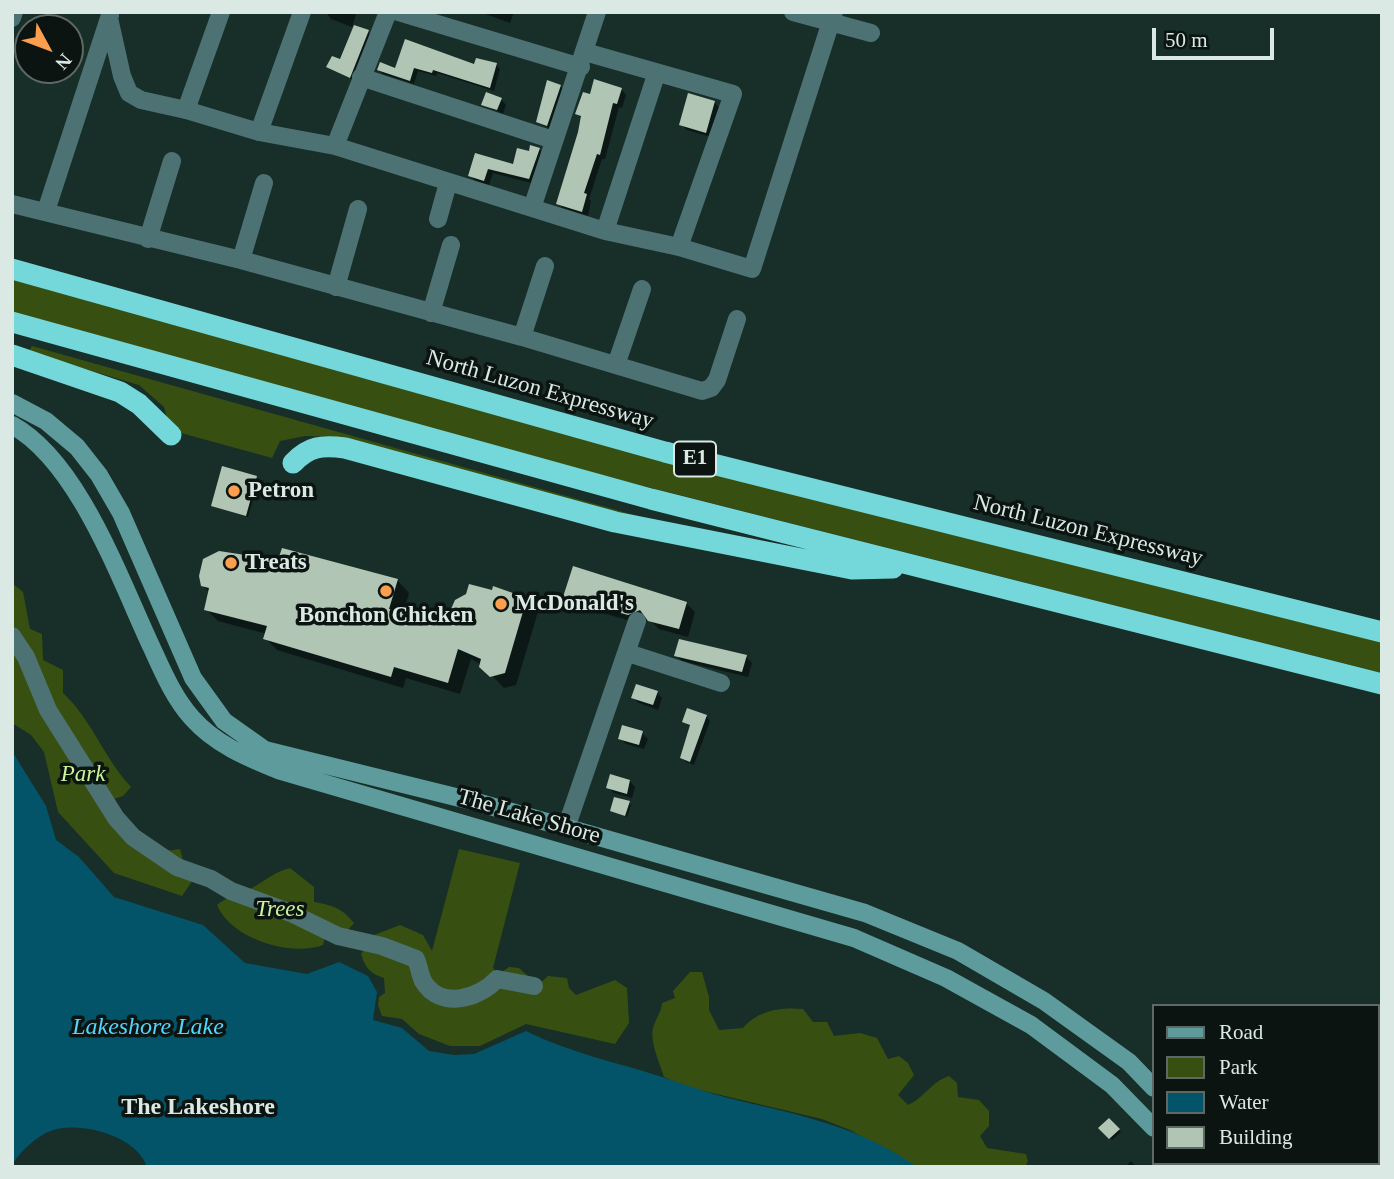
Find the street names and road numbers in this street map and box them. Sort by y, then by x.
street label: North Luzon Expressway [423,344,657,436]
road number: E1 [674,442,716,476]
street label: North Luzon Expressway [971,489,1205,573]
street label: The Lake Shore [455,783,603,851]

